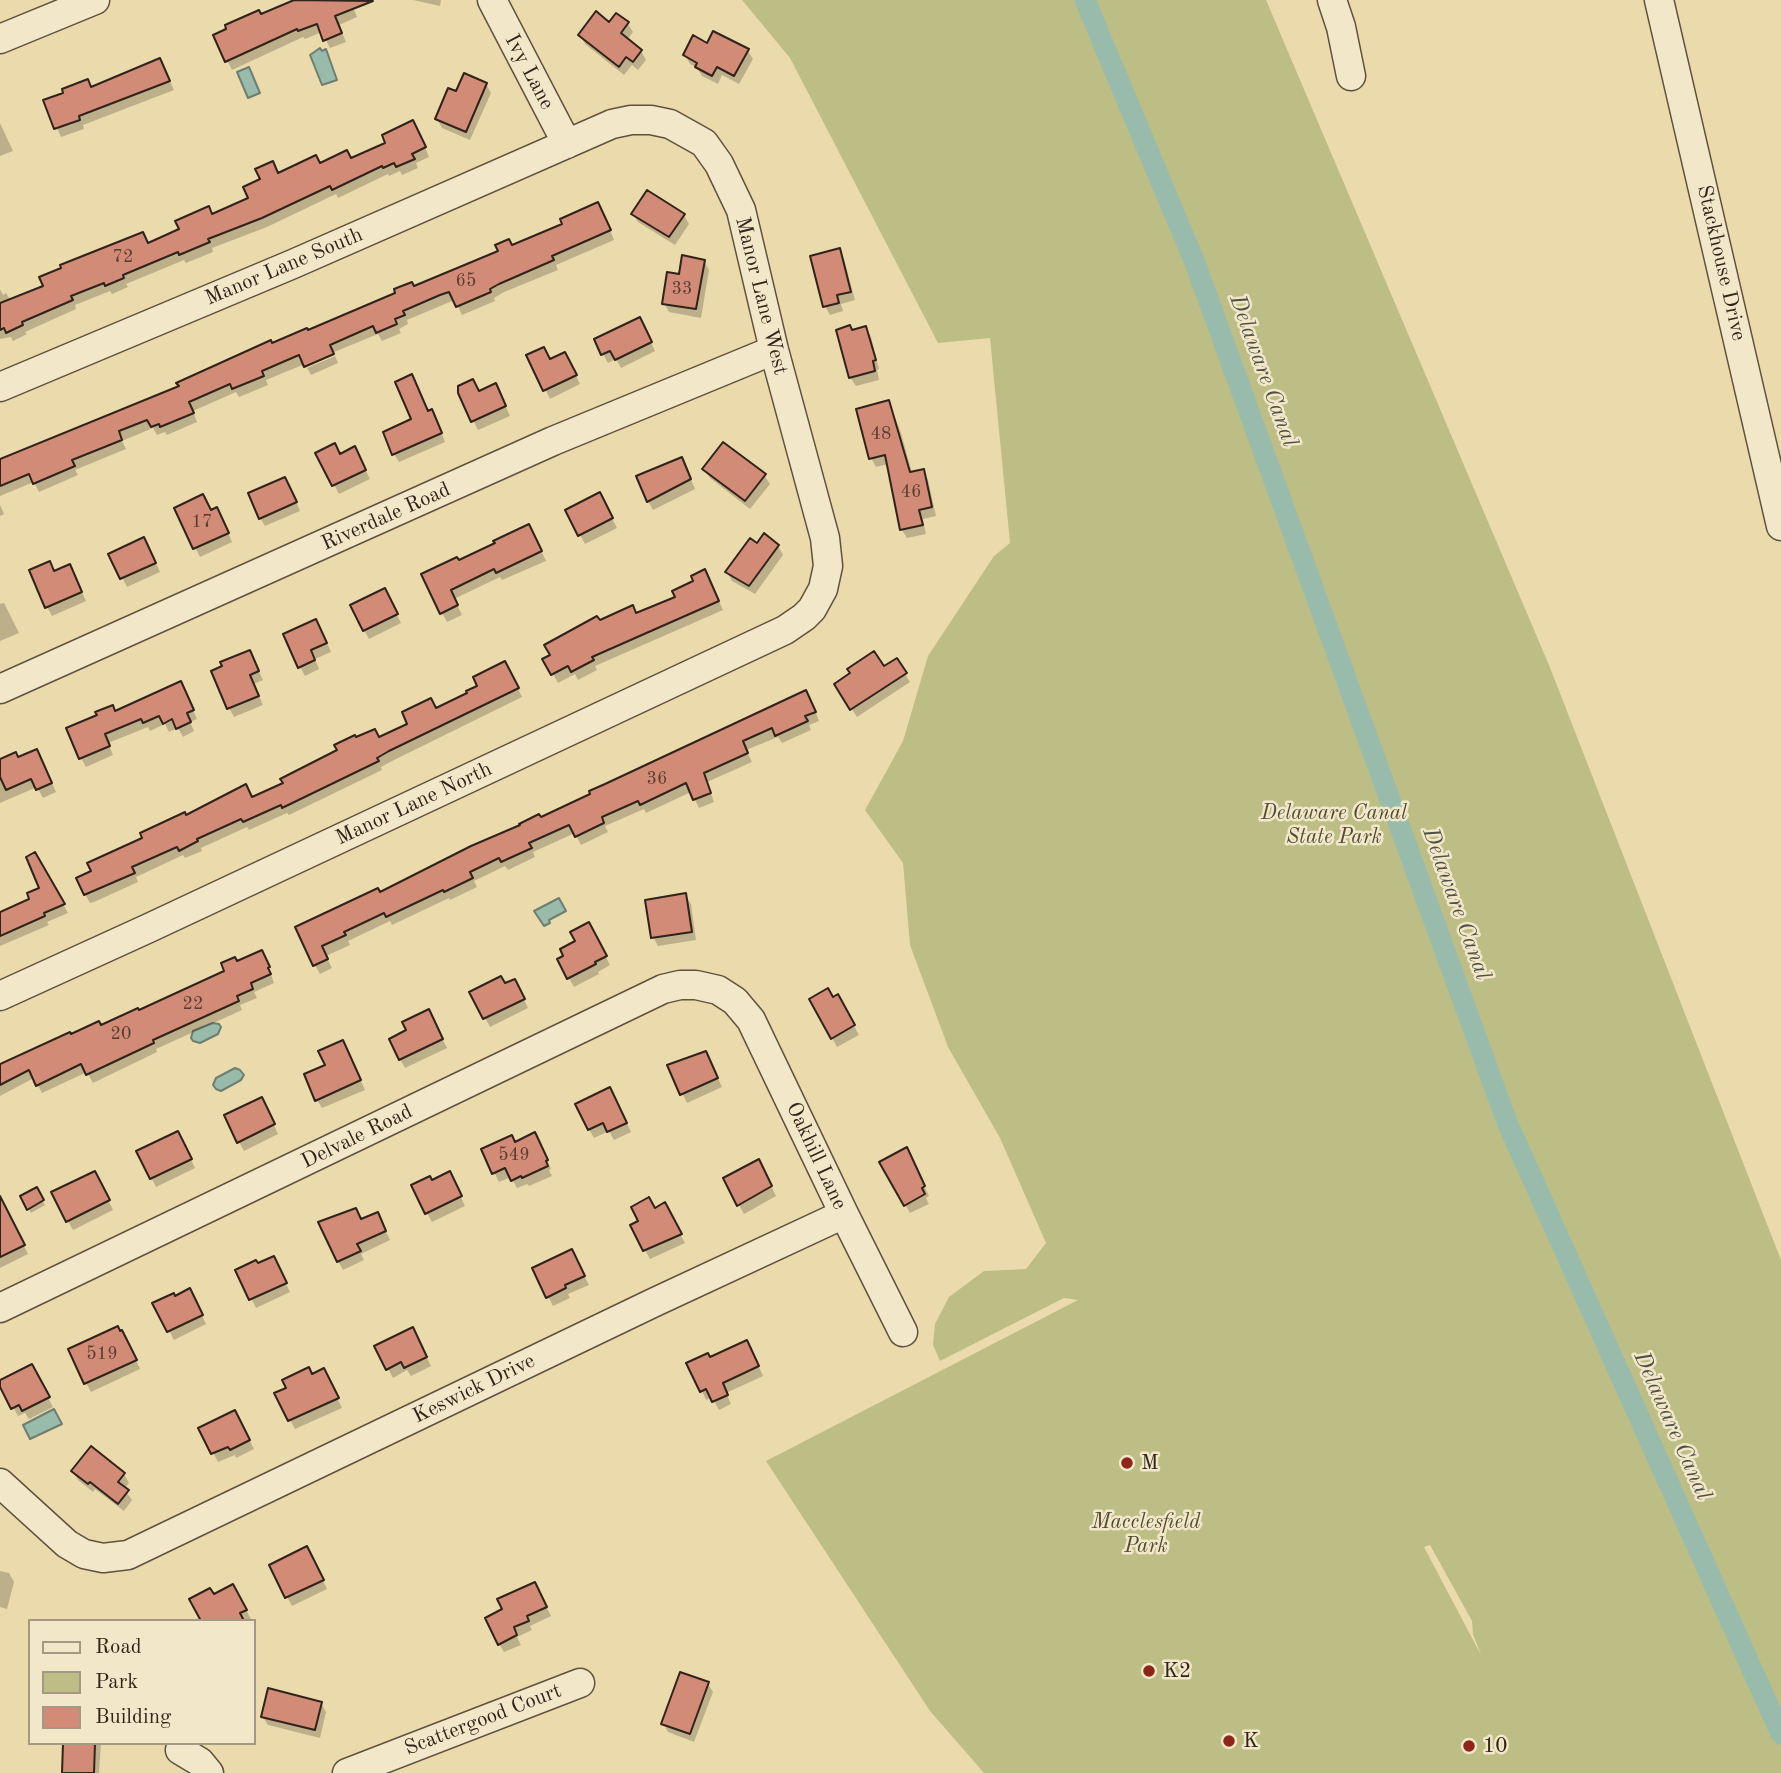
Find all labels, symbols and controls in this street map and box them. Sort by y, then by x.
street label: Ivy Lane [499,30,559,114]
street label: Stackhouse Drive [1691,183,1751,343]
street label: Manor Lane West [729,214,793,378]
street label: Manor Lane South [201,222,367,312]
house number: 72 [113,246,133,268]
house number: 65 [456,270,476,292]
house number: 33 [672,278,692,300]
water label: Delaware Canal [1223,291,1303,451]
house number: 48 [871,423,891,445]
street label: Riverdale Road [318,477,454,557]
house number: 46 [901,481,921,503]
house number: 17 [192,511,212,533]
street label: Manor Lane North [332,757,496,851]
house number: 36 [647,768,667,790]
park label: Delaware Canal State Park [1261,800,1407,850]
water label: Delaware Canal [1416,824,1496,984]
house number: 22 [183,993,203,1015]
house number: 20 [111,1023,131,1045]
street label: Oakhill Lane [780,1098,852,1214]
street label: Delvale Road [297,1099,417,1175]
house number: 549 [498,1144,530,1166]
house number: 519 [86,1343,118,1365]
water label: Delaware Canal [1627,1347,1717,1505]
street label: Keswick Drive [409,1349,539,1429]
place label: M [1141,1450,1159,1476]
marker: M [1119,1455,1135,1471]
park label: Macclesfield Park [1092,1509,1200,1559]
legend [28,1619,256,1745]
text: Road [95,1637,142,1658]
place label: K2 [1163,1658,1191,1684]
marker: K2 [1141,1663,1157,1679]
text: Park [95,1672,138,1693]
street label: Scattergood Court [401,1678,565,1762]
text: Building [95,1707,171,1728]
place label: K [1243,1728,1259,1754]
marker: K [1221,1733,1237,1749]
place label: 10 [1483,1733,1507,1759]
marker: 10 [1461,1738,1477,1754]

